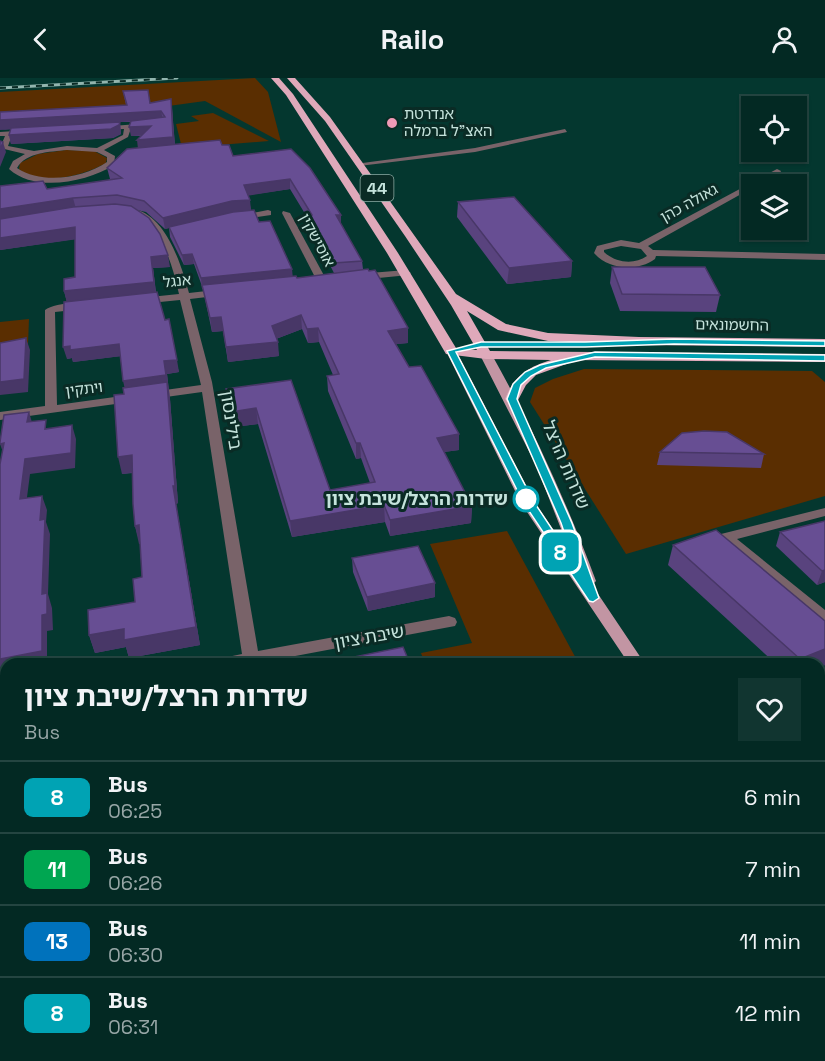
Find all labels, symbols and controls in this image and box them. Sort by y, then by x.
text: Railo [381,22,444,57]
icon: back [24,23,57,56]
icon: person [768,23,801,56]
map controls [741,96,807,240]
button: locate [741,96,807,162]
place label: אנדרטת האצ"ל ברמלה [404,104,492,140]
marker: אנדרטת האצ"ל ברמלה [385,116,399,130]
button: layers [741,174,807,240]
road number: 44 [360,175,394,201]
street label: גאולה כהן [657,179,721,226]
street label: אוסישקין [296,210,339,270]
street label: אנגל [162,270,192,291]
street label: החשמונאים [695,314,769,335]
street label: ויתקין [64,377,104,400]
street label: בילינסון [215,388,248,451]
street label: שדרות הרצל [537,417,595,513]
marker: שדרות הרצל/שיבת ציון [513,486,539,512]
place label: שדרות הרצל/שיבת ציון [325,487,508,510]
line badge: 8 [540,532,580,572]
text: 8 [554,539,566,566]
street label: שיבת ציון [332,619,406,654]
text: שדרות הרצל/שיבת ציון [24,678,308,714]
button: heart [738,678,801,741]
text: Bus [24,719,60,745]
text: Bus [108,770,148,798]
text: 6 min [744,783,801,811]
text: 8 [51,784,63,811]
text: 06:25 [108,798,162,824]
text: Bus [108,842,148,870]
text: 7 min [745,855,801,883]
text: 11 [48,856,66,883]
text: 06:26 [108,870,162,896]
text: Bus [108,914,148,942]
text: 11 min [739,927,801,955]
text: 13 [46,928,68,955]
text: 06:30 [108,942,163,968]
text: Bus [108,986,148,1014]
text: 12 min [735,999,801,1027]
text: 8 [51,1000,63,1027]
text: 06:31 [108,1014,158,1040]

